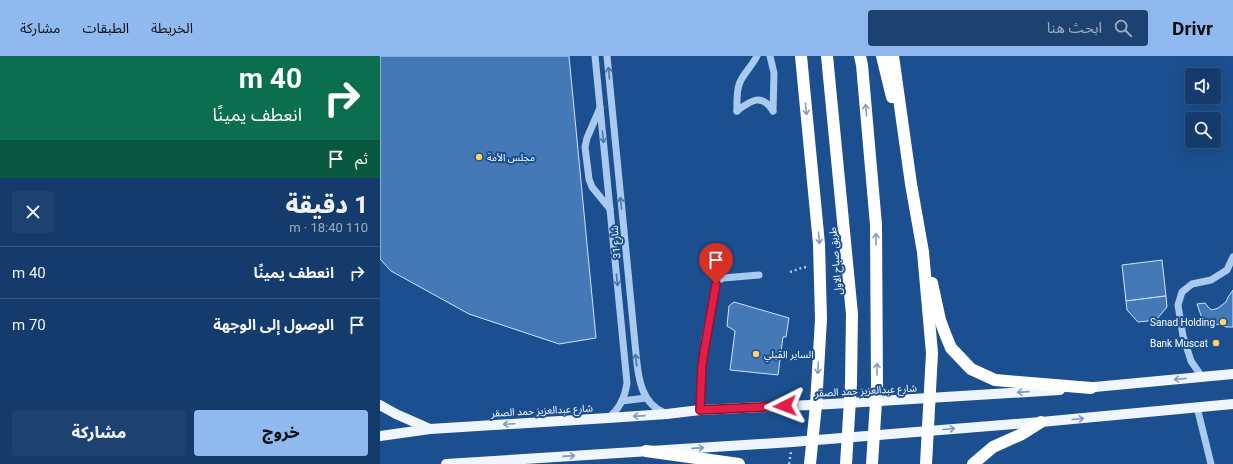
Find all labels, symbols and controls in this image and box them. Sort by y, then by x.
search box [868,10,1148,46]
icon: search [1112,17,1134,39]
text: Drivr [1172,17,1213,40]
text: ابحث هنا [1047,19,1102,37]
text: مشاركة [20,20,60,36]
text: الطبقات [82,20,129,36]
text: الخريطة [151,20,193,36]
text: 40 m [239,62,302,95]
one-way arrow [605,67,613,80]
map controls [1185,68,1221,148]
button: sound [1185,68,1221,104]
icon: right [316,72,368,124]
one-way arrow [803,102,810,115]
text: انعطف يمينًا [213,104,302,125]
one-way arrow [862,104,869,117]
button: search [1185,112,1221,148]
one-way arrow [599,130,607,143]
icon: arrive [325,148,347,170]
text: ثم [355,150,368,168]
marker: مجلس الأمة [474,152,484,162]
place label: مجلس الأمة [487,152,535,163]
button: close [12,191,54,233]
text: 1 دقيقة [286,191,368,219]
one-way arrow [618,197,625,210]
text: 110 m · 18:40 [289,220,368,235]
street label: شارع 31 [609,225,624,259]
street label: طريق صباح الاول [827,226,846,295]
one-way arrow [815,231,822,244]
one-way arrow [872,233,880,246]
pin [699,243,733,284]
icon: arrive [705,249,727,271]
icon: right [346,262,368,284]
text: 40 m [12,264,46,282]
text: انعطف يمينًا [254,264,334,282]
one-way arrow [613,273,621,286]
icon: arrive [346,314,368,336]
text: 70 m [12,316,46,334]
text: الوصول إلى الوجهة [213,316,334,334]
place label: Sanad Holding [1150,317,1215,328]
marker: Sanad Holding [1218,317,1228,327]
place label: Bank Muscat [1150,338,1208,349]
marker: Bank Muscat [1211,338,1221,348]
marker: الساير القبلي [751,349,761,359]
place label: الساير القبلي [764,349,814,362]
one-way arrow [632,354,640,367]
one-way arrow [814,361,821,374]
one-way arrow [873,363,881,376]
one-way arrow [1174,375,1187,383]
street label: شارع عبدالعزيز حمد الصقر [814,382,917,401]
position arrow [764,385,806,427]
one-way arrow [1017,388,1030,395]
street label: شارع عبدالعزيز حمد الصقر [490,402,593,421]
button: مشاركة [12,410,186,456]
button: خروج [194,410,368,456]
one-way arrow [633,412,646,419]
one-way arrow [1071,415,1084,422]
one-way arrow [503,420,516,428]
one-way arrow [942,426,955,433]
one-way arrow [692,444,705,452]
one-way arrow [562,453,575,460]

